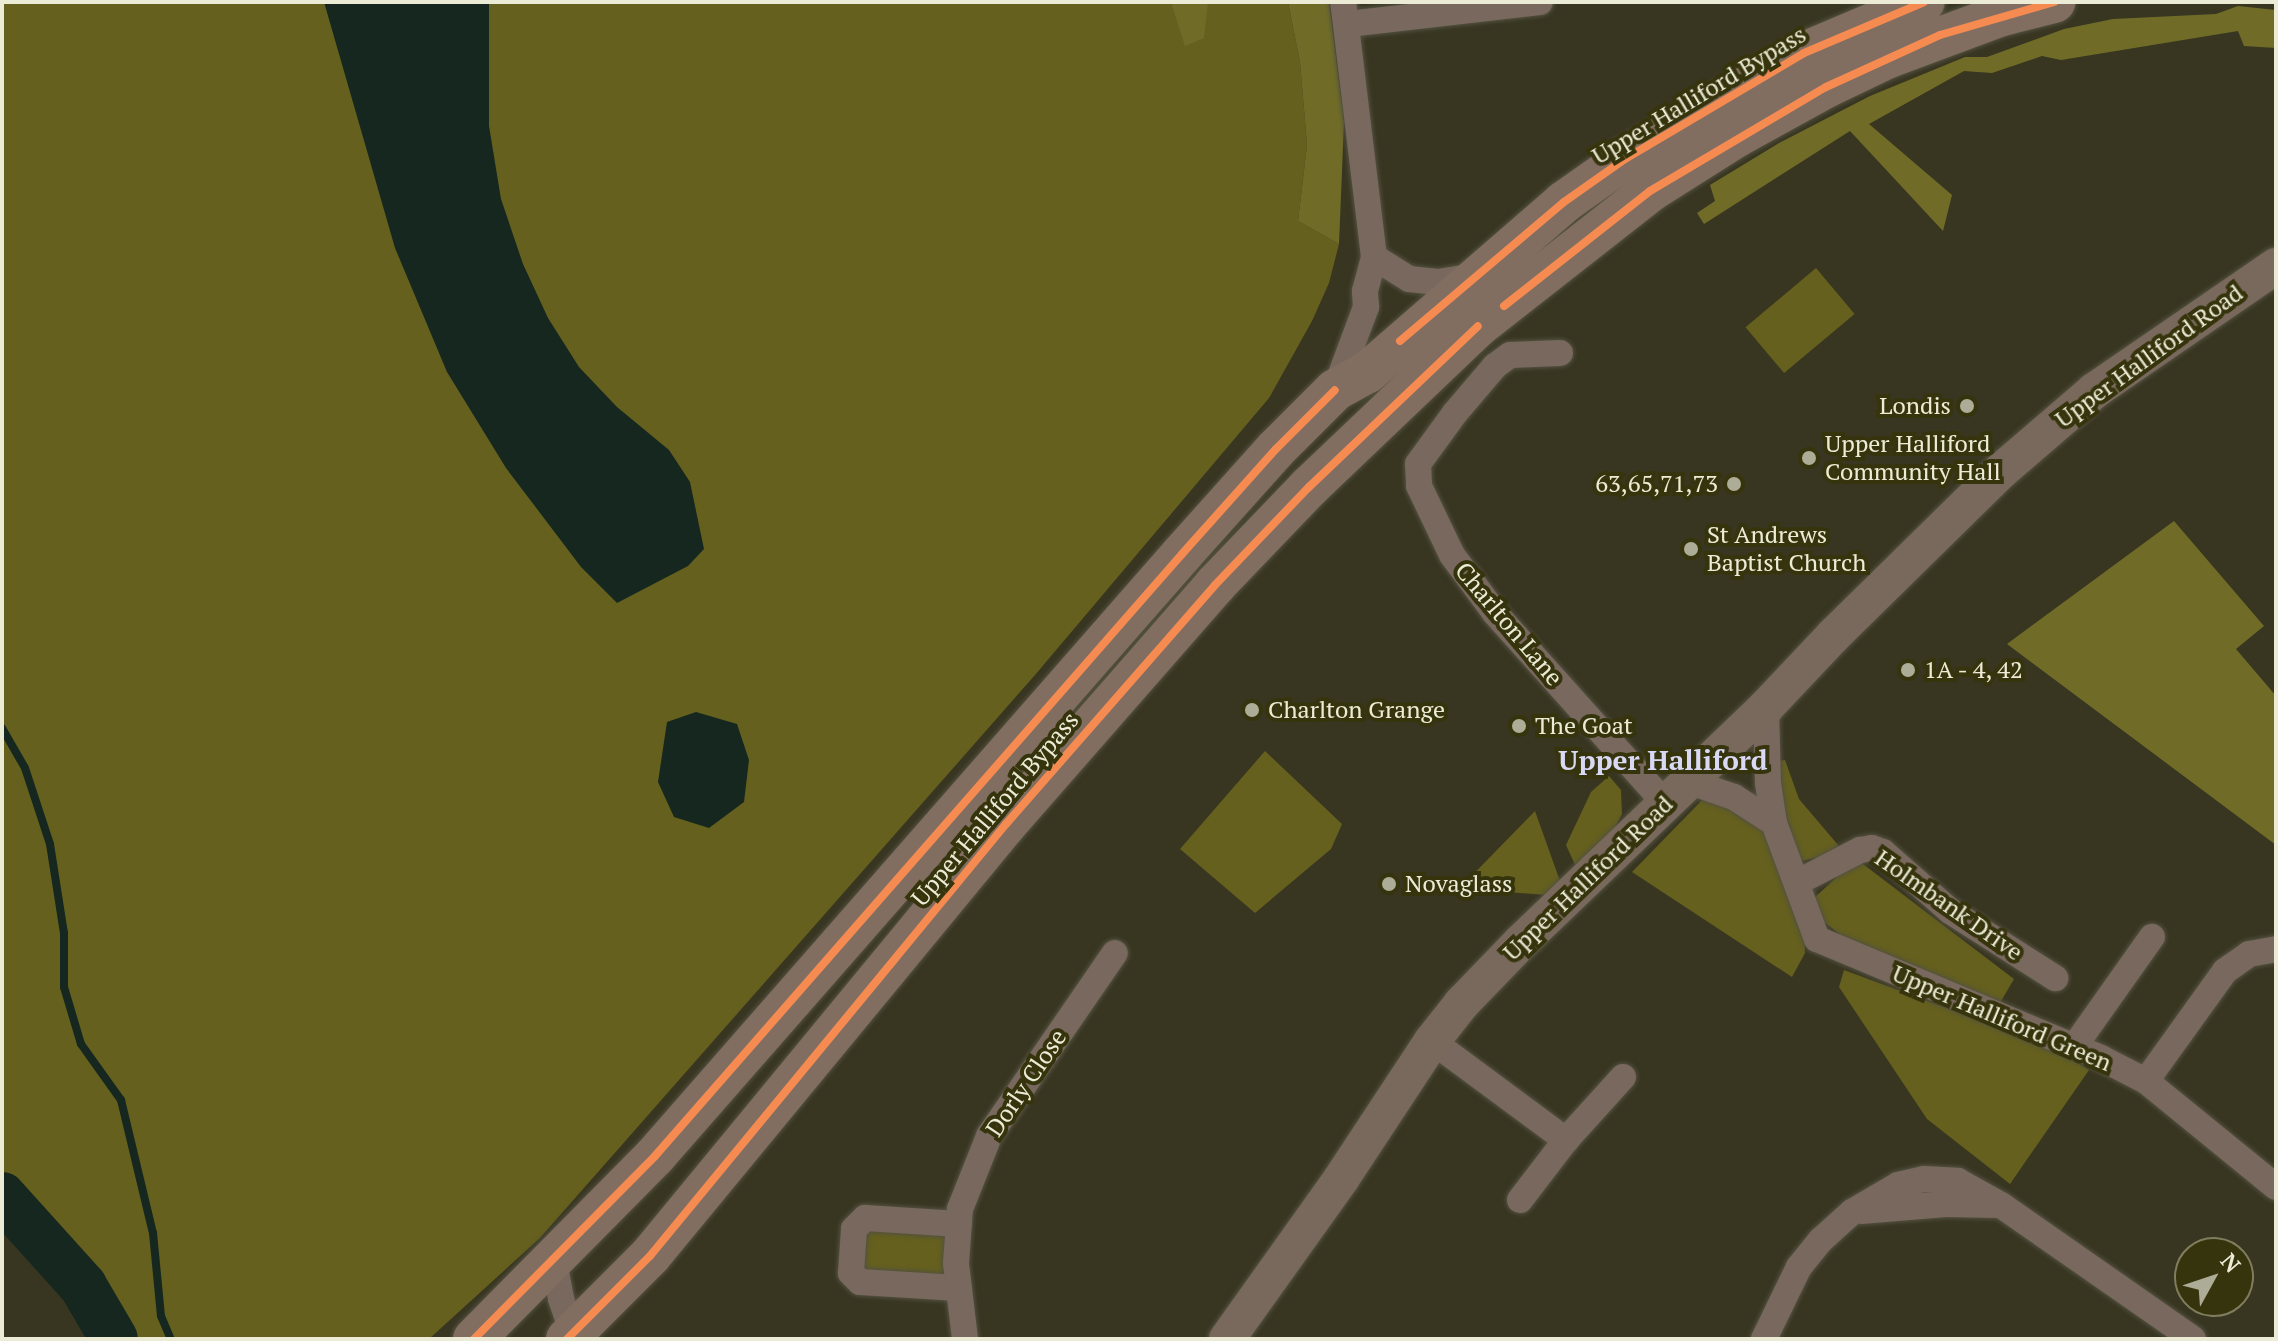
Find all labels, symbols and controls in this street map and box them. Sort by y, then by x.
street label: Upper Halliford Bypass [1587,20,1811,170]
street label: Upper Halliford Road [2050,278,2248,434]
place label: Londis [1879,392,1951,420]
marker: Londis [1958,397,1976,415]
place label: Upper Halliford Community Hall [1825,430,2001,486]
marker: Upper Halliford Community Hall [1800,449,1818,467]
place label: 63,65,71,73 [1595,470,1718,498]
marker: 63,65,71,73 [1725,475,1743,493]
place label: St Andrews Baptist Church [1707,521,1866,577]
marker: St Andrews Baptist Church [1682,540,1700,558]
street label: Charlton Lane [1449,557,1569,691]
place label: 1A - 4, 42 [1924,656,2026,684]
marker: 1A - 4, 42 [1899,661,1917,679]
place label: Charlton Grange [1268,696,1445,724]
marker: Charlton Grange [1243,701,1261,719]
street label: Upper Halliford Bypass [905,706,1085,912]
place label: The Goat [1535,712,1633,740]
marker: The Goat [1510,717,1528,735]
district label: Upper Halliford [1558,743,1768,777]
street label: Upper Halliford Road [1497,790,1679,966]
street label: Holmbank Drive [1870,843,2028,967]
place label: Novaglass [1405,870,1512,898]
marker: Novaglass [1380,875,1398,893]
street label: Upper Halliford Green [1888,959,2116,1077]
street label: Dorly Close [980,1024,1072,1142]
north arrow [2174,1237,2254,1317]
text: N [2215,1247,2248,1278]

